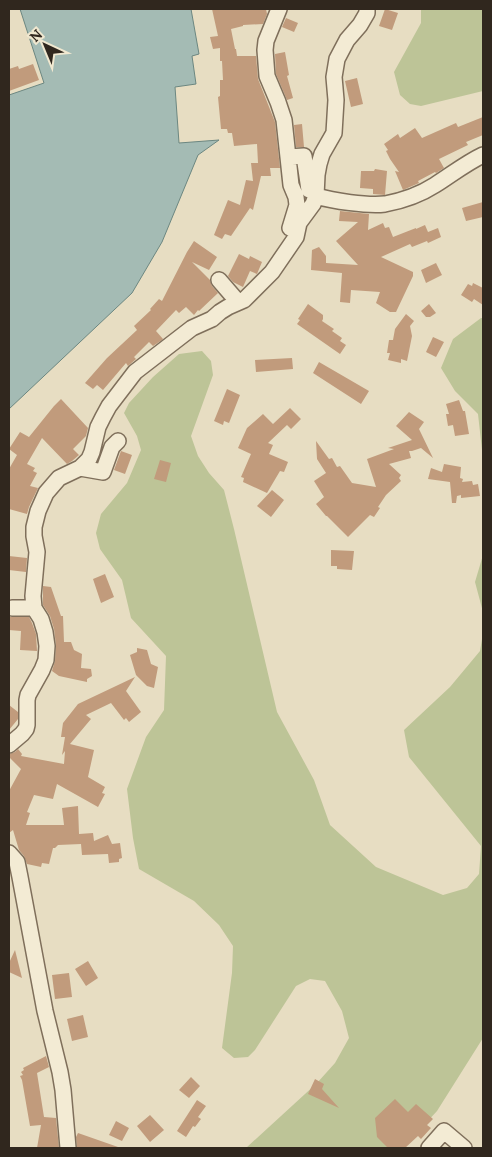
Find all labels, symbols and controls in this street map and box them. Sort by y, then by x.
north arrow [20,20,70,70]
text: N [26,25,46,46]

